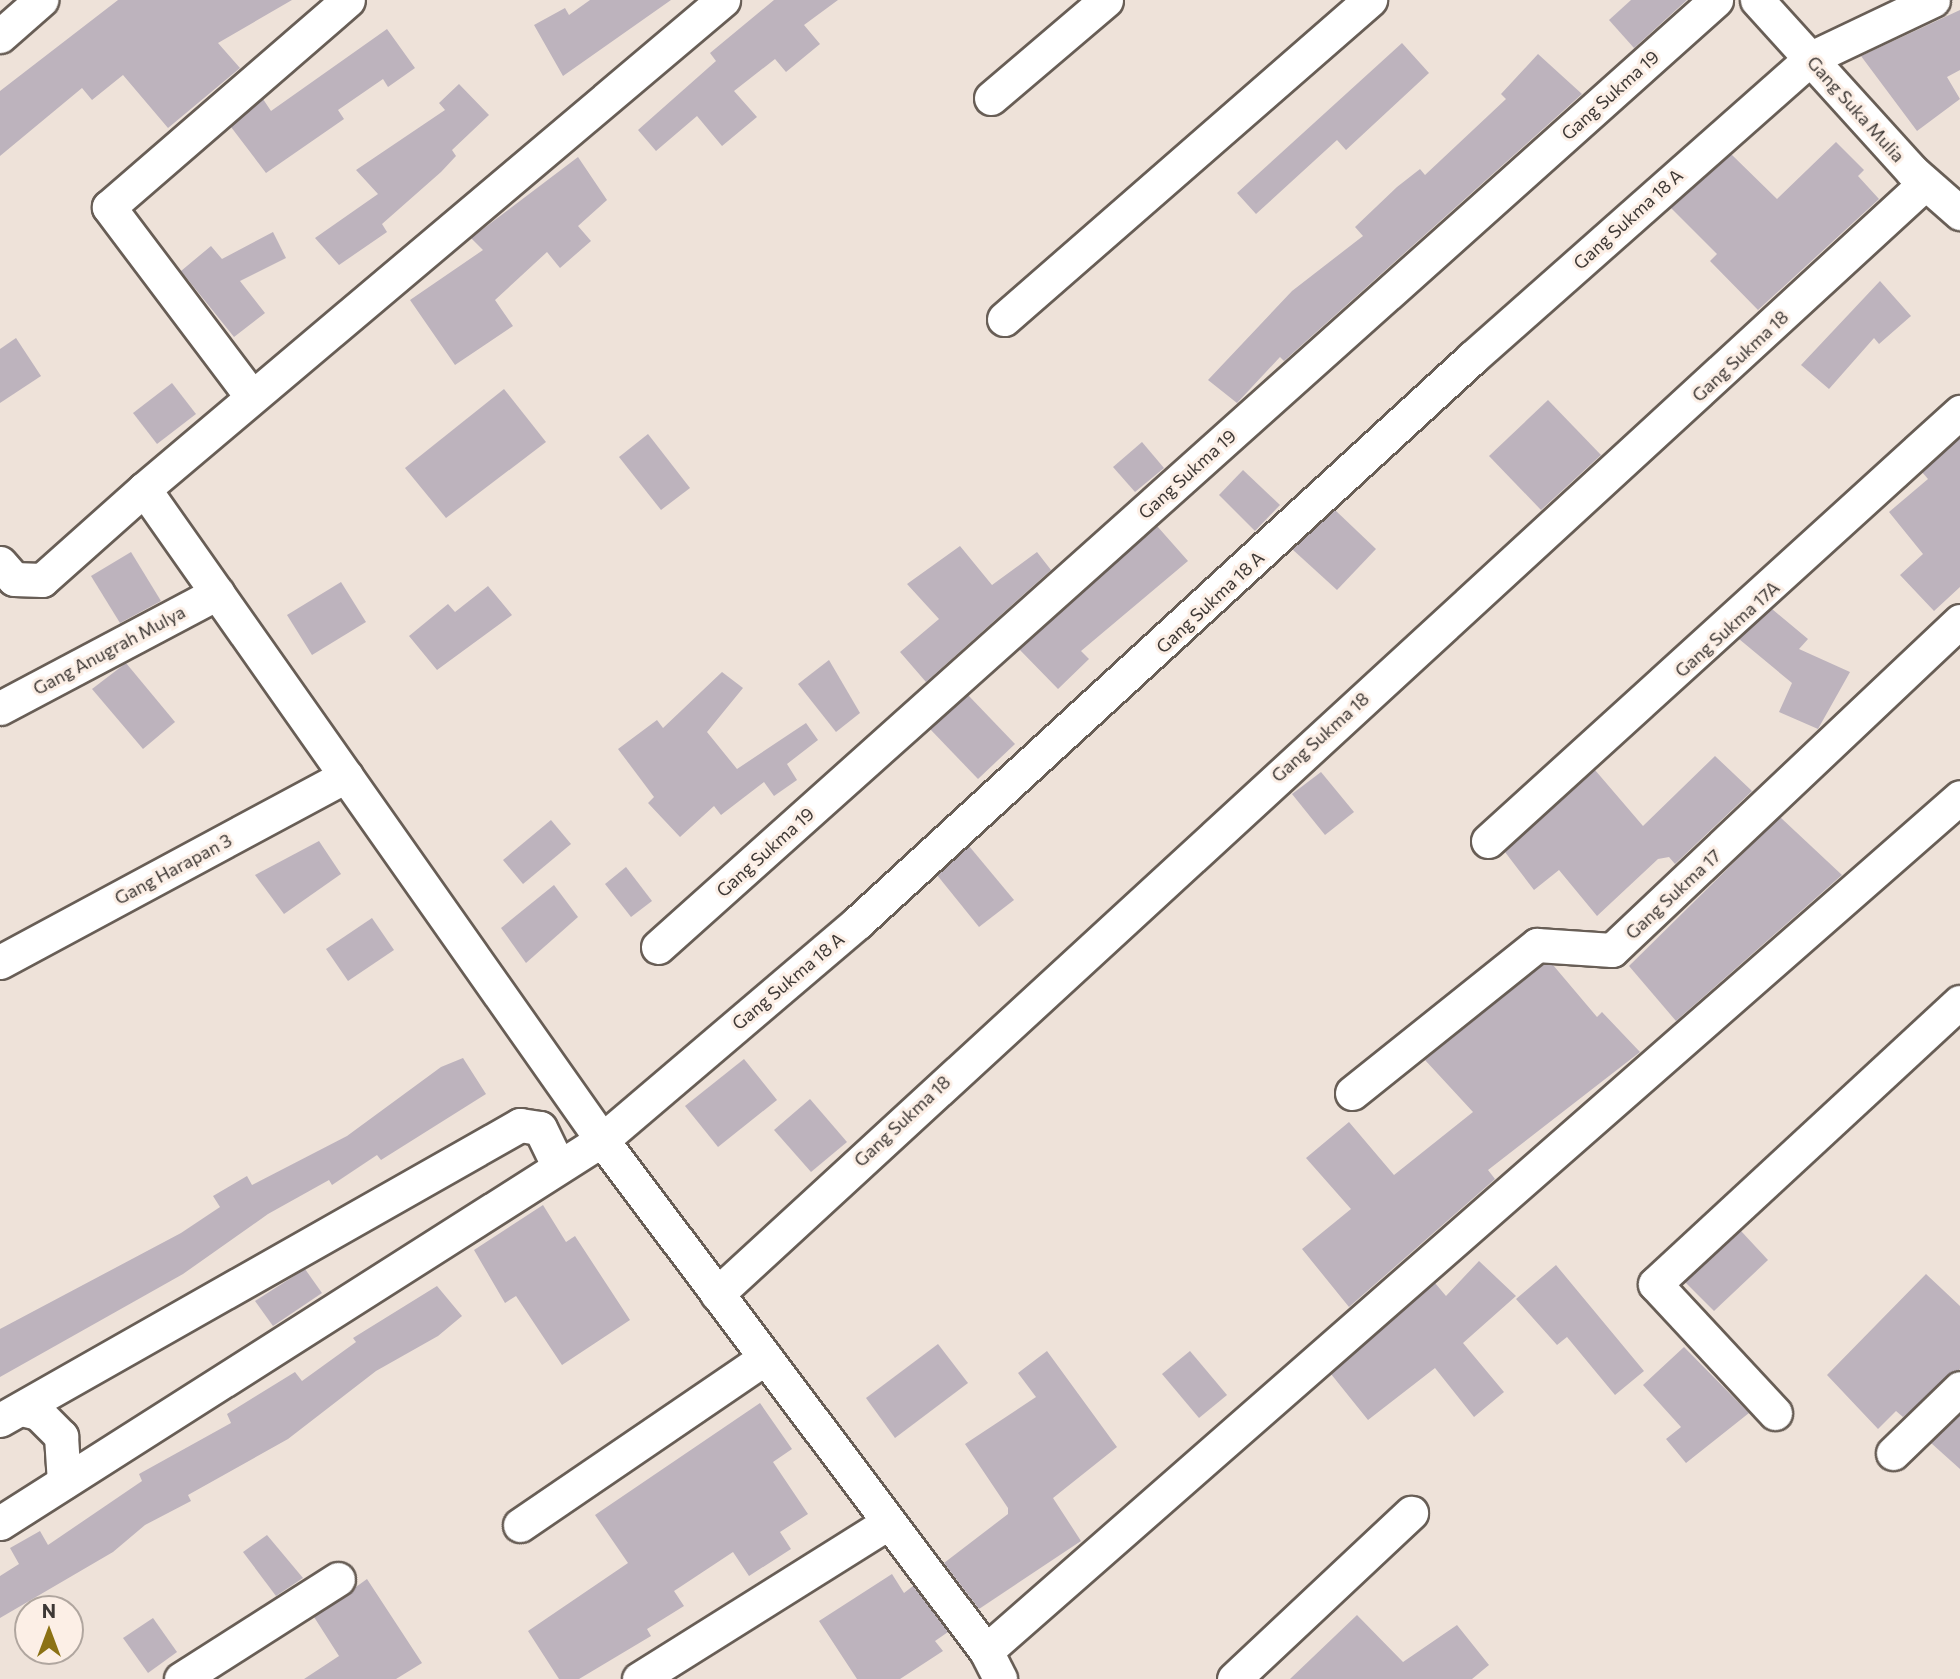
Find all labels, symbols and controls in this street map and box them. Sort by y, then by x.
street label: Gang Sukma 19 [1557,46,1663,144]
street label: Gang Suka Mulia [1803,52,1909,166]
street label: Gang Sukma 18 A [1569,164,1687,274]
street label: Gang Sukma 18 [1687,306,1793,406]
street label: Gang Sukma 19 [1134,425,1240,523]
street label: Gang Sukma 18 A [1152,547,1268,657]
street label: Gang Sukma 17A [1670,576,1784,682]
street label: Gang Anugrah Mulya [29,601,189,699]
street label: Gang Sukma 18 [1267,688,1373,786]
street label: Gang Sukma 19 [712,803,818,901]
street label: Gang Harapan 3 [111,829,235,909]
street label: Gang Sukma 17 [1621,844,1725,944]
street label: Gang Sukma 18 A [728,928,848,1034]
street label: Gang Sukma 18 [849,1071,955,1171]
north arrow [14,1595,84,1665]
text: N [42,1599,56,1622]

